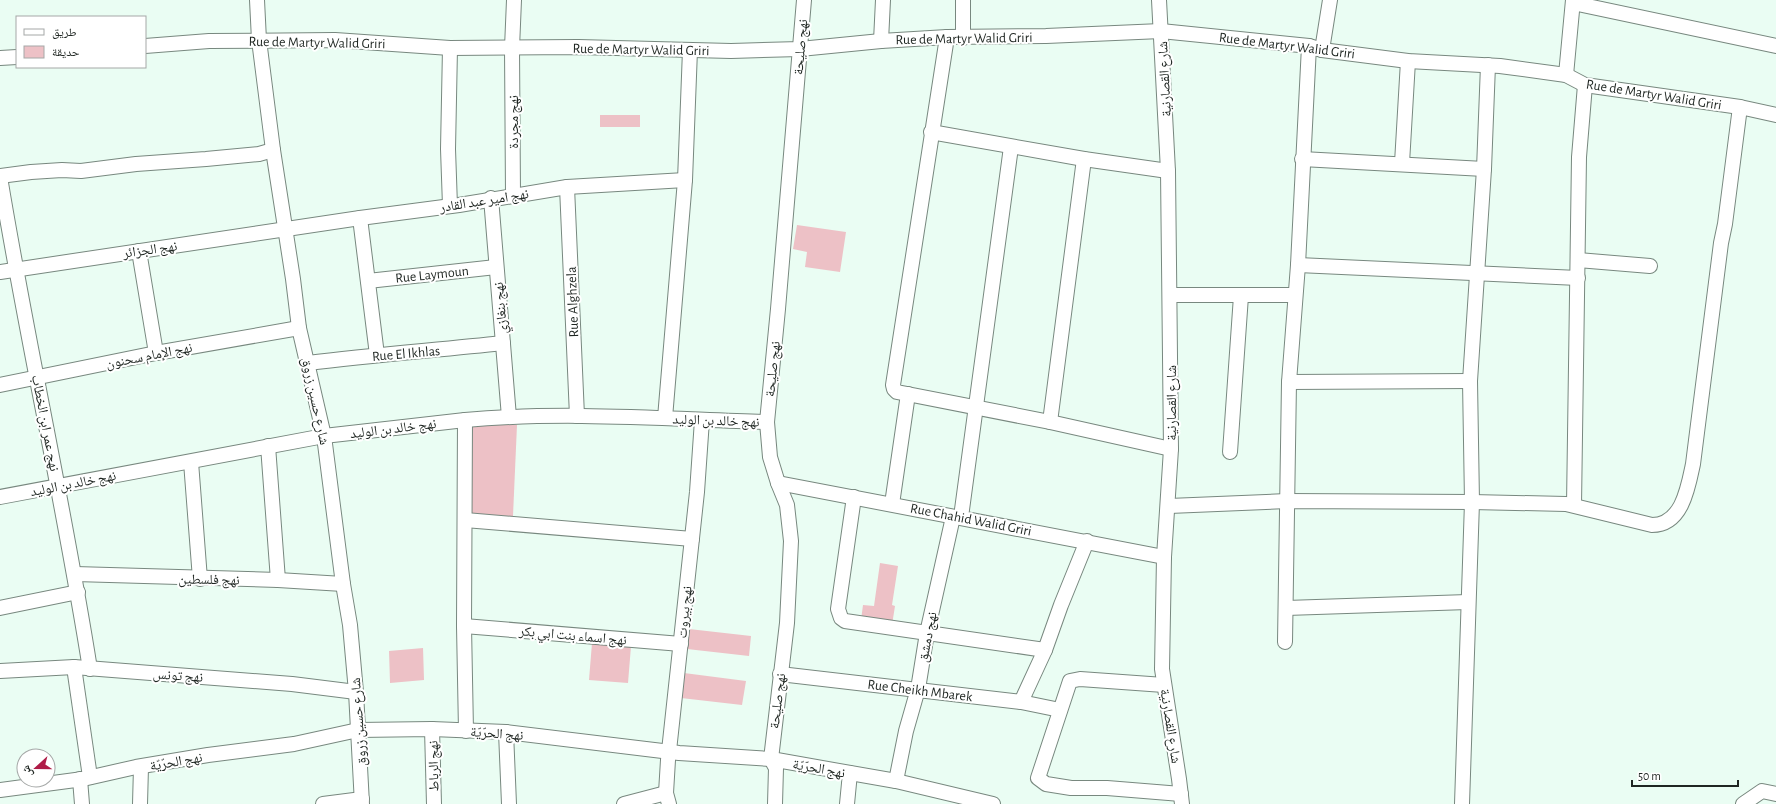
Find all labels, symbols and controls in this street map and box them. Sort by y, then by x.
legend [16,16,146,68]
street label: نهج صليحة [792,18,812,76]
text: طريق [52,26,77,39]
street label: Rue de Martyr Walid Griri [895,31,1033,47]
street label: Rue de Martyr Walid Griri [1218,31,1356,61]
street label: Rue de Martyr Walid Griri [248,35,386,51]
street label: شارع القصارنية [1156,41,1176,117]
street label: Rue de Martyr Walid Griri [572,42,710,58]
text: حديقة [52,46,80,59]
street label: Rue de Martyr Walid Griri [1585,77,1723,113]
street label: نهج مجردة [507,95,523,149]
street label: نهج امير عبد القادر [438,187,530,217]
street label: نهج الجزائر [121,239,179,263]
street label: Rue Laymoun [395,264,470,286]
street label: Rue Alghzela [565,266,581,338]
street label: نهج بنغازي [492,281,514,335]
street label: نهج صليحة [763,340,785,398]
street label: نهج الإمام سحنون [105,341,194,373]
street label: Rue El Ikhlas [371,344,441,364]
street label: شارع حسين زروق [297,356,331,447]
street label: شارع القصارنية [1165,365,1181,441]
street label: نهج عمر ابن الخطاب [27,374,61,473]
street label: نهج خالد بن الوليد [672,412,760,432]
street label: نهج خالد بن الوليد [349,417,438,443]
street label: نهج خالد بن الوليد [29,469,118,501]
street label: Rue Chahid Walid Griri [909,501,1033,539]
street label: نهج فلسطين [178,572,240,590]
street label: نهج بيروت [675,585,697,639]
street label: نهج دمشق [916,611,942,664]
street label: نهج اسماء بنت ابي بكر [517,624,627,651]
street label: نهج تونس [152,667,204,687]
street label: نهج صليحة [768,672,790,730]
street label: شارع حسين زروق [349,677,371,767]
street label: Rue Cheikh Mbarek [867,678,974,704]
street label: شارع القصارنية [1155,688,1183,765]
street label: نهج الحرّيّة [470,725,524,745]
street label: نهج الرباط [427,740,443,792]
north arrow [16,748,56,788]
street label: نهج الحرّيّة [149,750,204,775]
street label: نهج الحرّيّة [791,757,846,782]
scale bar [1632,762,1738,788]
text: ش [20,763,36,779]
text: 50 m [1638,770,1661,782]

